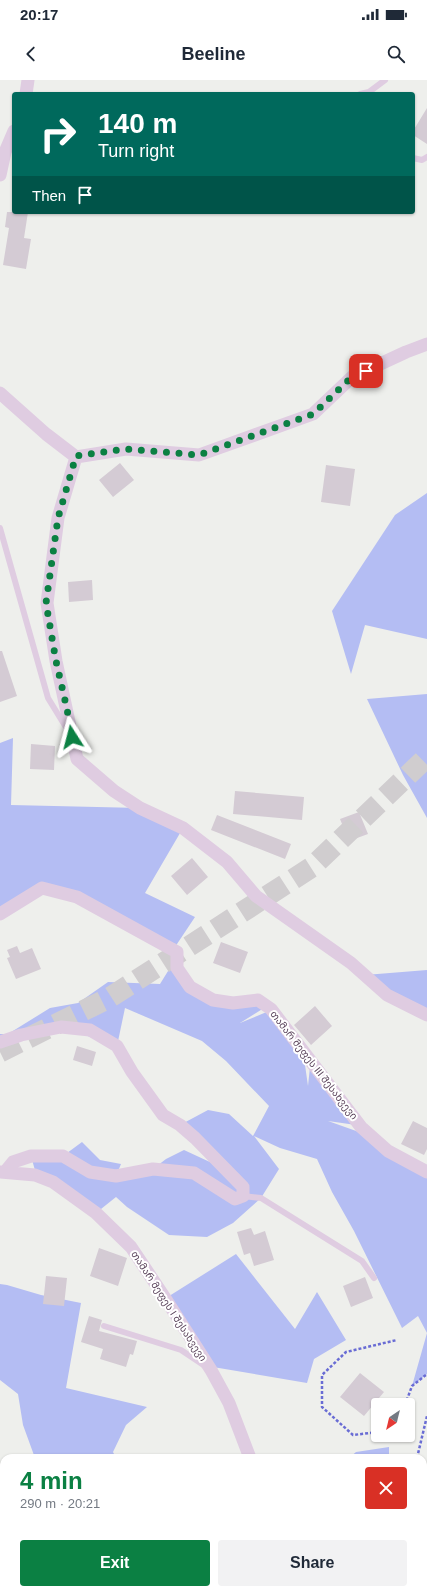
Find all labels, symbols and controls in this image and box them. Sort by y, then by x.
text: 20:17 [20,6,58,23]
icon: back [20,43,42,65]
icon: search [385,43,407,65]
text: Beeline [181,44,246,64]
icon: right [32,108,84,160]
text: 140 m [98,108,177,139]
text: Turn right [98,141,174,161]
icon: arrive [74,184,96,206]
text: Then [32,187,66,204]
pin [349,354,383,388]
icon: arrive [355,360,377,382]
position arrow [51,716,93,758]
street label: თამარ მეფეს III შესახვევი [267,1008,360,1122]
street label: თამარ მეფეს I შესახვევი [128,1249,209,1364]
north arrow [371,1398,415,1442]
map controls [371,1398,415,1442]
text: 4 min [20,1467,83,1494]
button: close [365,1467,407,1509]
text: 290 m · 20:21 [20,1496,100,1511]
button: Exit [20,1540,210,1586]
button: Share [218,1540,407,1586]

